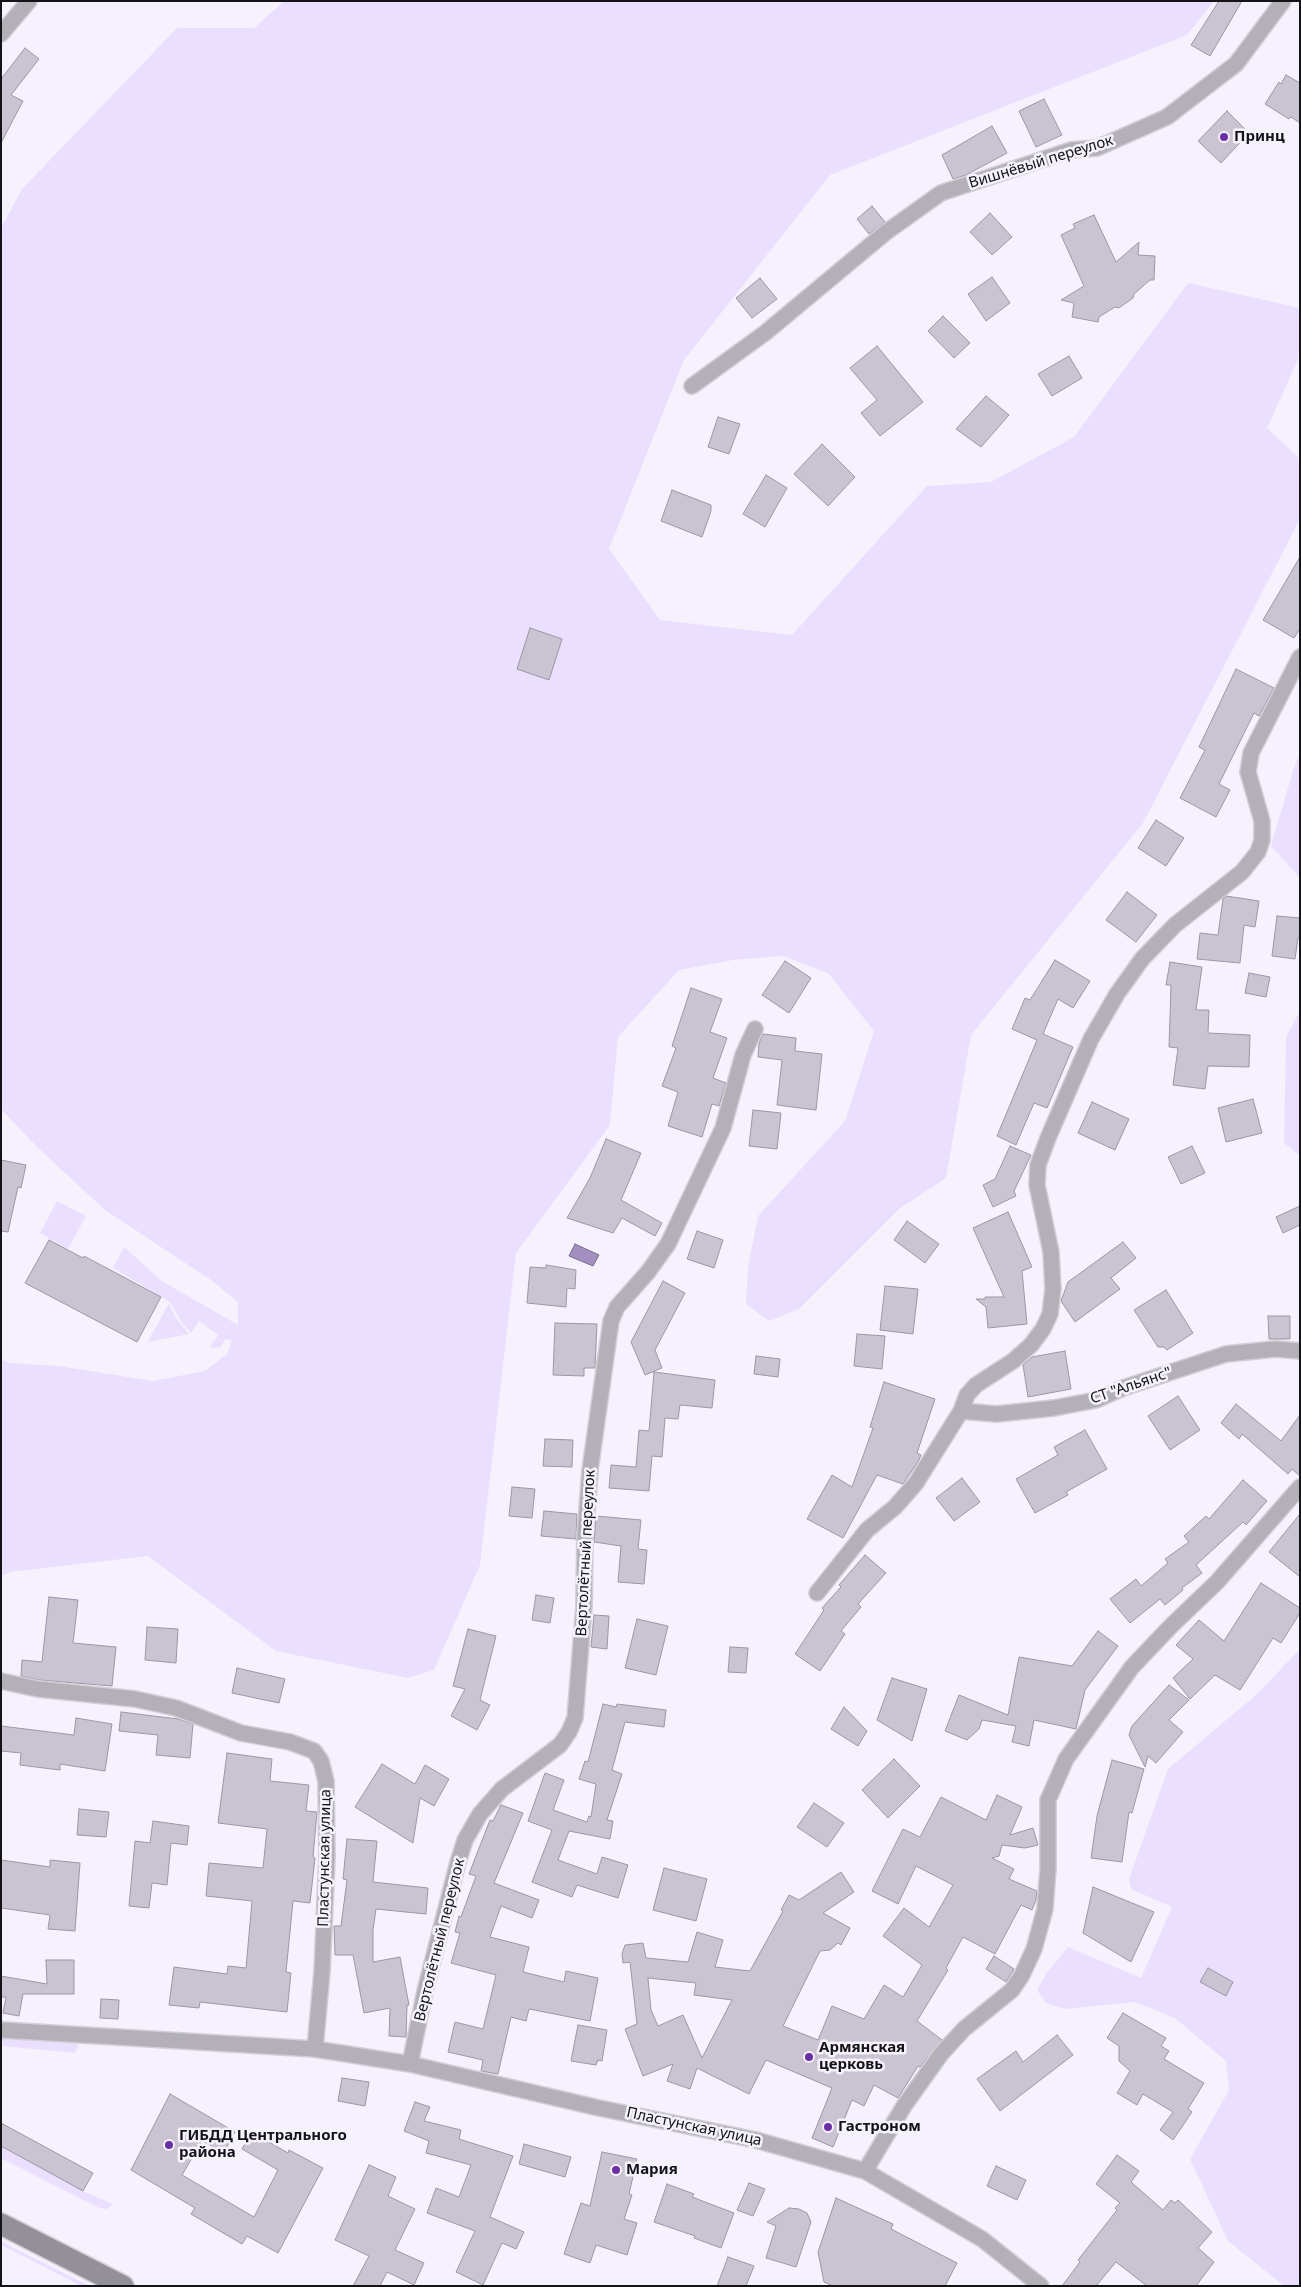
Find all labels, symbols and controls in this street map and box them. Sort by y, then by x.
place label: Принц [1234,128,1285,146]
street label: Вишнёвый переулок [967,131,1115,193]
marker: Принц [1218,131,1230,143]
street label: СТ "Альянс" [1088,1364,1174,1408]
street label: Вертолётный переулок [573,1469,599,1637]
street label: Пластунская улица [315,1789,335,1927]
street label: Вертолётный переулок [411,1857,469,2023]
place label: Армянская церковь [819,2039,905,2074]
marker: Армянская церковь [803,2051,815,2063]
street label: Пластунская улица [625,2104,763,2150]
place label: Гастроном [838,2118,921,2136]
marker: Гастроном [822,2121,834,2133]
place label: ГИБДД Центрального района [179,2127,347,2162]
marker: ГИБДД Центрального района [163,2139,175,2151]
place label: Мария [626,2161,678,2179]
marker: Мария [610,2164,622,2176]

